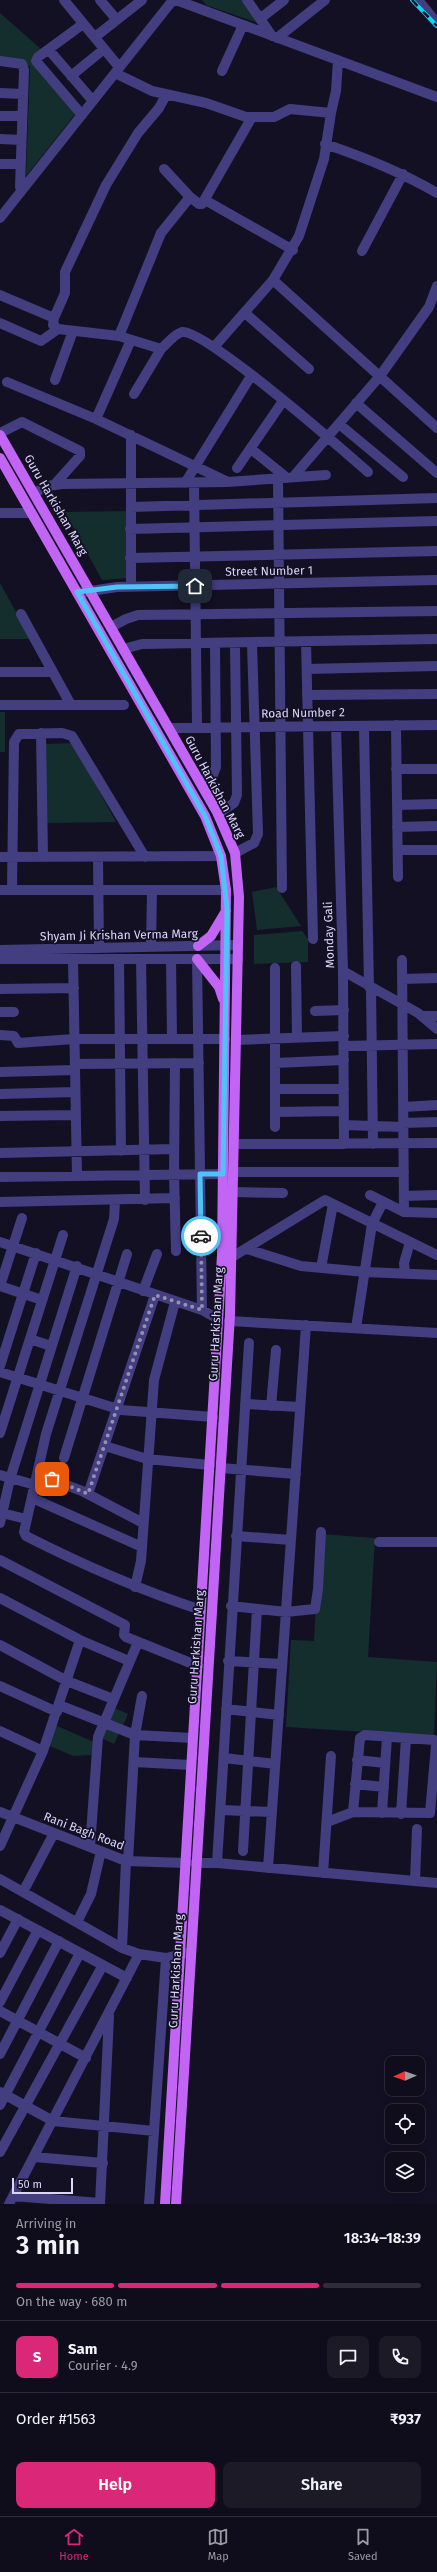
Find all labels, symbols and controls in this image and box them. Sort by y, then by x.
street label: Guru Harkishan Marg [21,452,91,559]
street label: Street Number 1 [225,563,313,579]
pin [178,569,212,603]
icon: home [184,575,206,597]
street label: Road Number 2 [261,705,345,721]
street label: Guru Harkishan Marg [182,733,248,841]
street label: Monday Gali [321,901,337,969]
street label: Shyam Ji Krishan Verma Marg [40,927,199,943]
courier [181,1216,221,1256]
icon: car [190,1225,212,1247]
street label: Guru Harkishan Marg [206,1266,226,1381]
pin [35,1462,69,1496]
icon: bag [41,1468,63,1490]
street label: Guru Harkishan Marg [185,1589,207,1704]
street label: Rani Bagh Road [42,1809,126,1853]
street label: Guru Harkishan Marg [166,1913,186,2028]
north arrow [385,2056,425,2096]
map controls [385,2056,425,2192]
button: locate [385,2104,425,2144]
button: layers [385,2152,425,2192]
scale bar [12,2176,73,2195]
text: 50 m [18,2178,42,2191]
text: Arriving in [16,2216,76,2231]
text: 18:34–18:39 [344,2229,421,2247]
text: 3 min [16,2230,80,2261]
text: On the way · 680 m [16,2294,127,2309]
button: chat [327,2336,369,2378]
button: phone [379,2336,421,2378]
text: Sam [68,2340,97,2358]
text: S [33,2348,41,2366]
text: Courier · 4.9 [68,2358,138,2373]
text: Order #1563 [16,2410,96,2428]
text: ₹937 [390,2410,421,2428]
button: Help [16,2462,215,2508]
button: Share [223,2462,421,2508]
tab: Home [59,2526,89,2563]
tab: Map [207,2526,229,2563]
tab: Saved [348,2526,378,2563]

